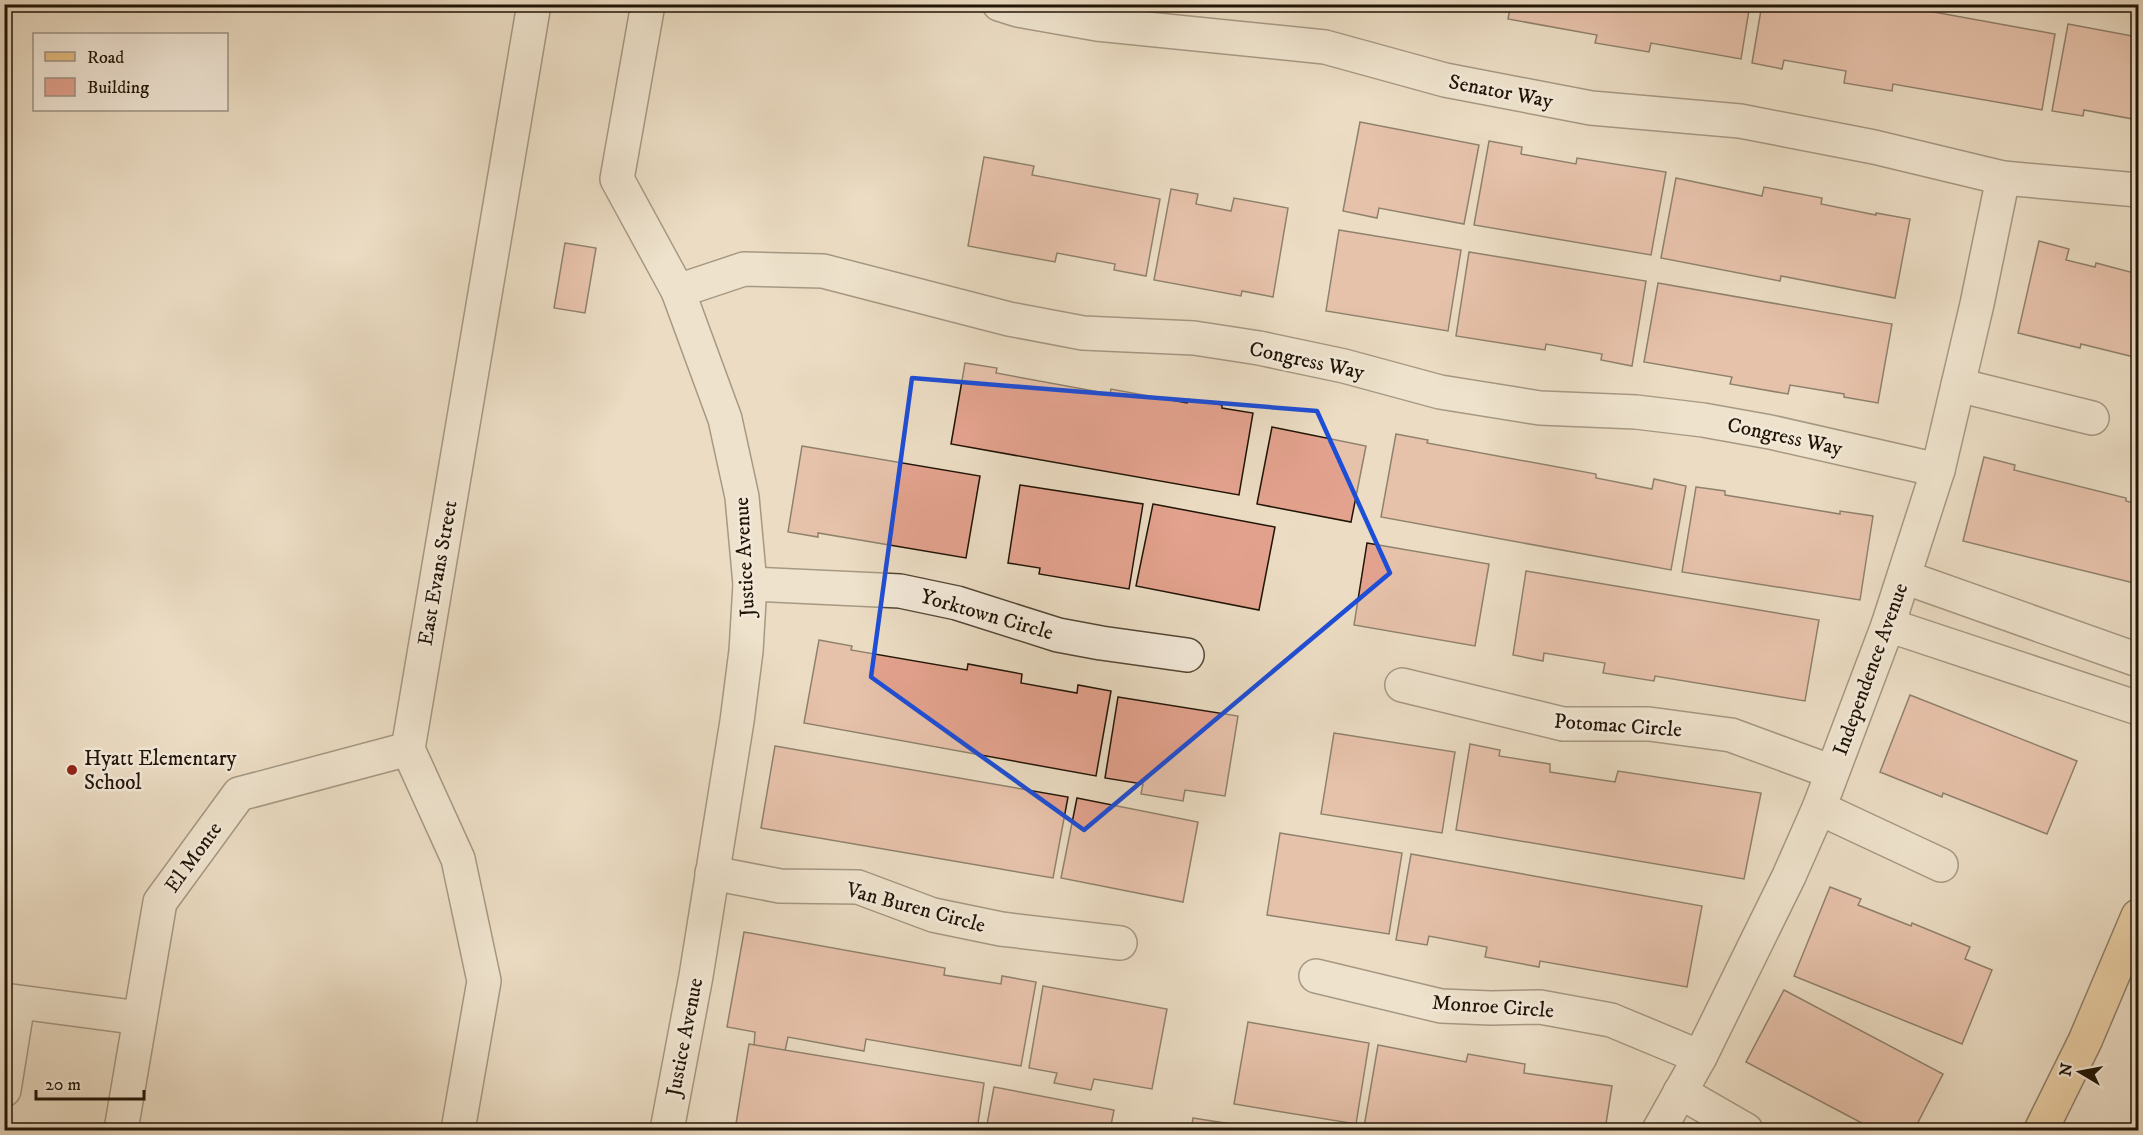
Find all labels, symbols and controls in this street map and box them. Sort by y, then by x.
legend [33,33,228,111]
text: Road [87,47,124,69]
street label: Senator Way [1447,69,1556,115]
text: Building [87,77,149,99]
street label: Congress Way [1247,336,1368,386]
street label: Congress Way [1725,412,1846,462]
street label: Justice Avenue [729,496,761,620]
street label: East Evans Street [412,498,464,648]
street label: Independence Avenue [1828,579,1914,759]
street label: Yorktown Circle [917,584,1056,646]
street label: Potomac Circle [1553,709,1683,743]
place label: Hyatt Elementary School [84,746,238,796]
marker: Hyatt Elementary School [65,763,79,777]
street label: El Monte [159,817,228,898]
street label: Van Buren Circle [842,877,988,939]
street label: Justice Avenue [660,975,709,1101]
street label: Monroe Circle [1431,990,1555,1024]
north arrow [2050,1042,2110,1102]
text: N [2055,1061,2077,1078]
scale bar [36,1063,144,1101]
text: 20 m [45,1074,81,1096]

